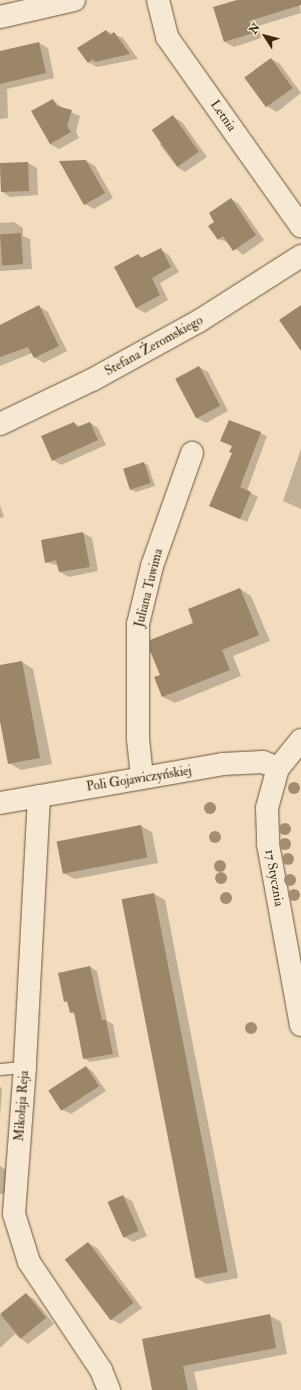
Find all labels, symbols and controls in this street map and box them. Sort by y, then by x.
north arrow [245,16,285,56]
text: N [247,21,263,36]
street label: Letnia [207,97,239,135]
street label: Stefana Żeromskiego [102,313,206,379]
street label: Juliana Tuwima [132,547,166,629]
street label: Poli Gojawiczyńskiej [85,763,193,795]
street label: 17 Stycznia [261,848,287,908]
street label: Mikołaja Reja [12,1070,32,1142]

